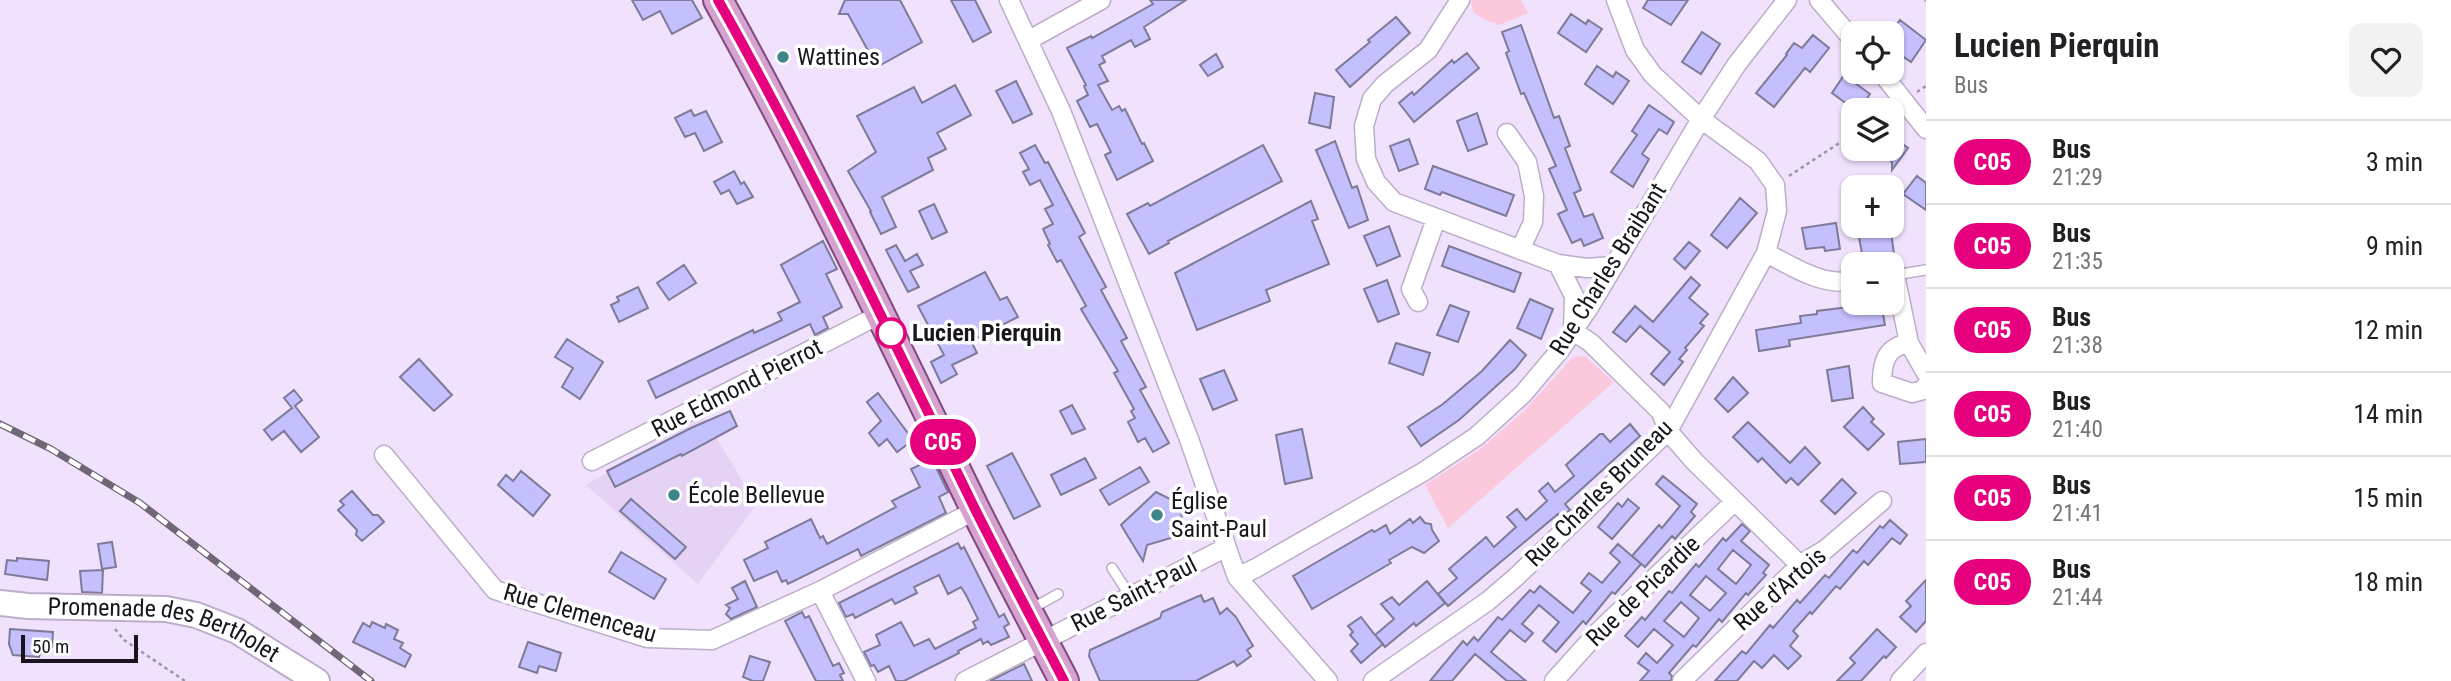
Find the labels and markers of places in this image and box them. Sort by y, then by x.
place label: Wattines [797,43,880,71]
marker: Wattines [775,49,791,65]
marker: Lucien Pierquin [876,318,906,348]
place label: Lucien Pierquin [912,319,1062,347]
place label: École Bellevue [688,481,825,509]
marker: École Bellevue [666,487,682,503]
place label: Église Saint-Paul [1171,487,1267,543]
marker: Église Saint-Paul [1149,507,1165,523]

